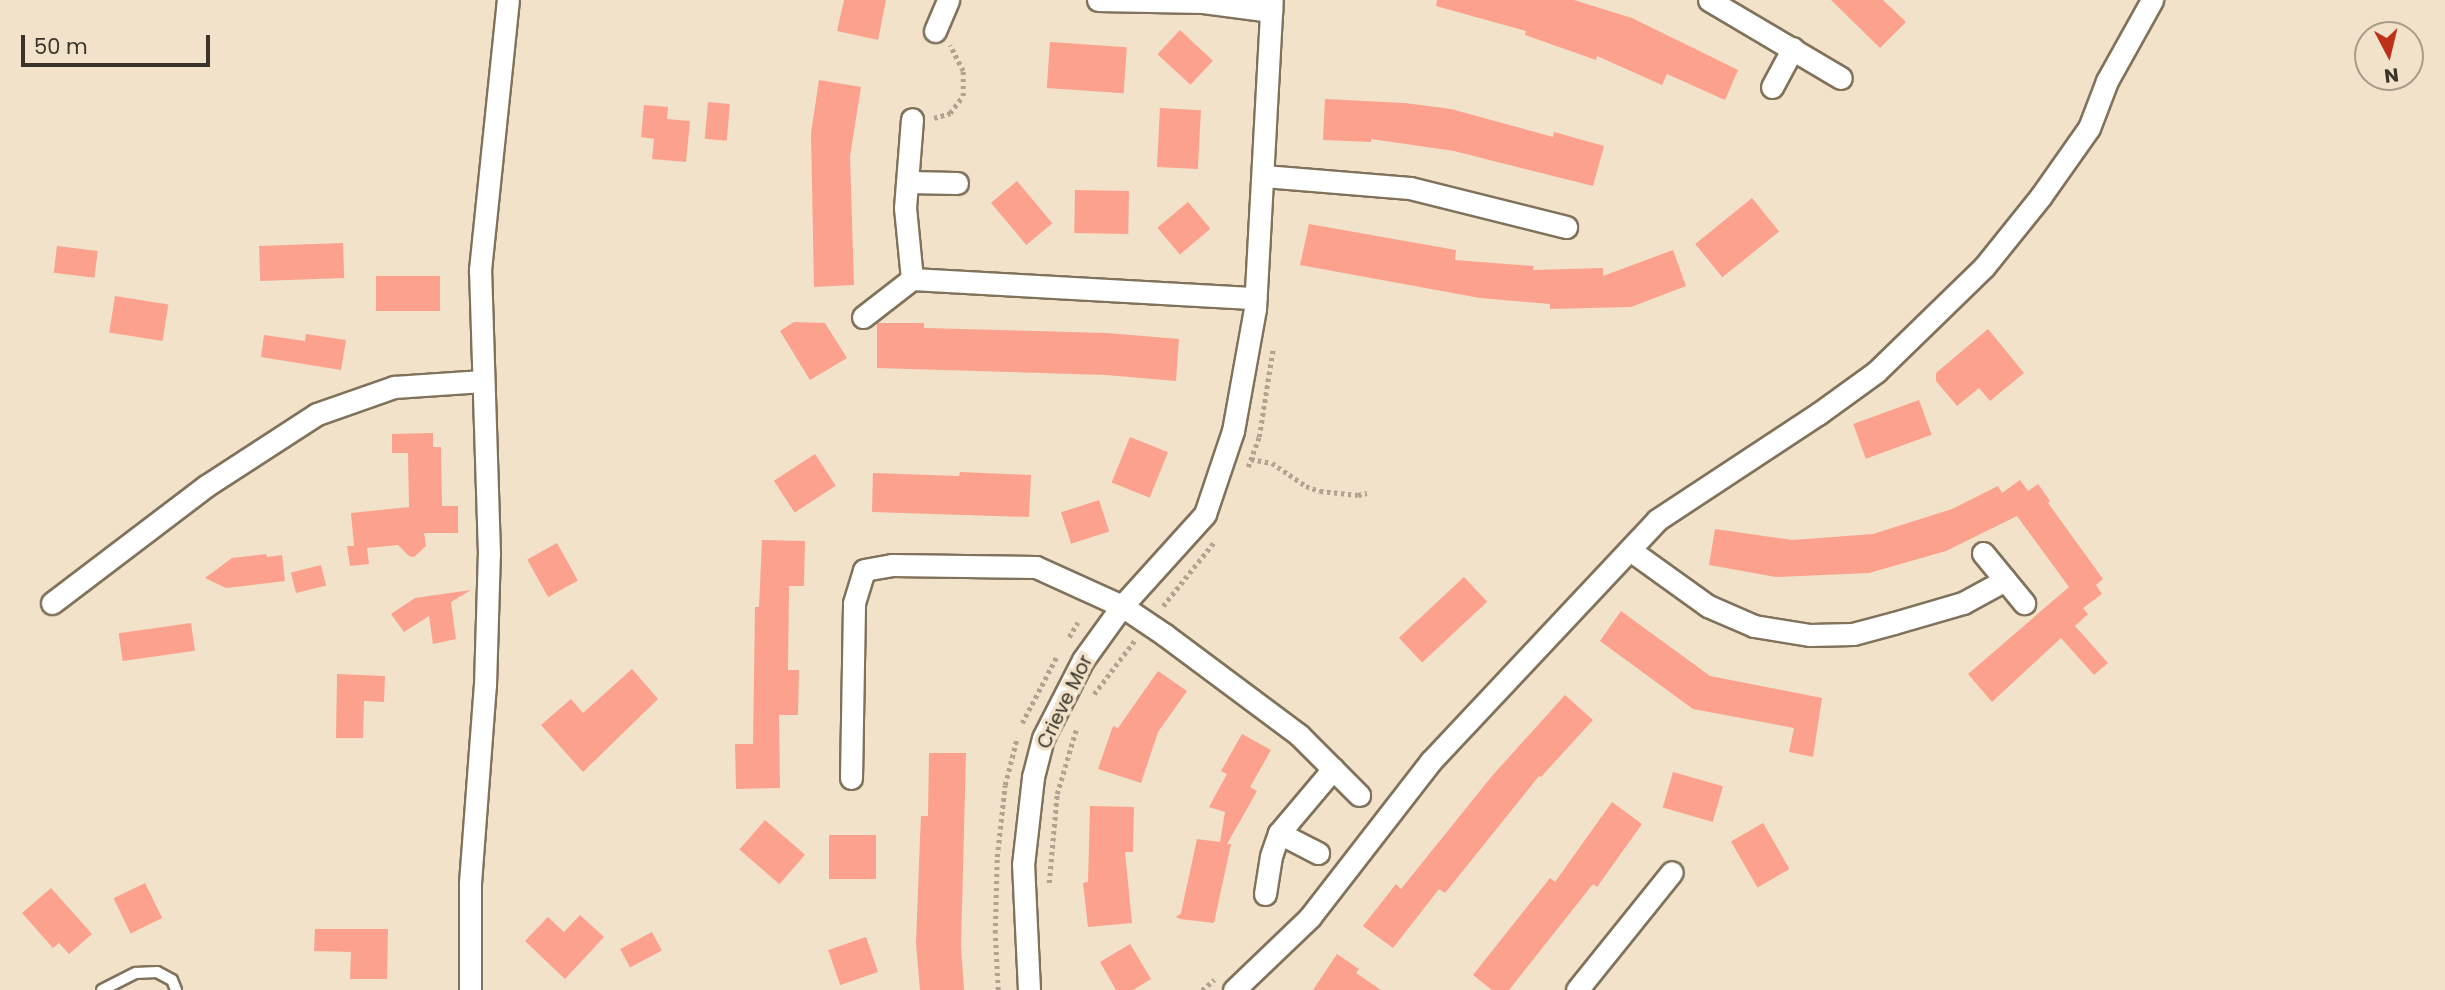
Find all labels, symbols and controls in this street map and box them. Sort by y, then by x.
scale bar [24,21,214,65]
north arrow [2354,21,2424,91]
text: 50 m [34,32,88,61]
text: N [2383,61,2400,90]
street label: Crieve Mor [1033,651,1097,753]

